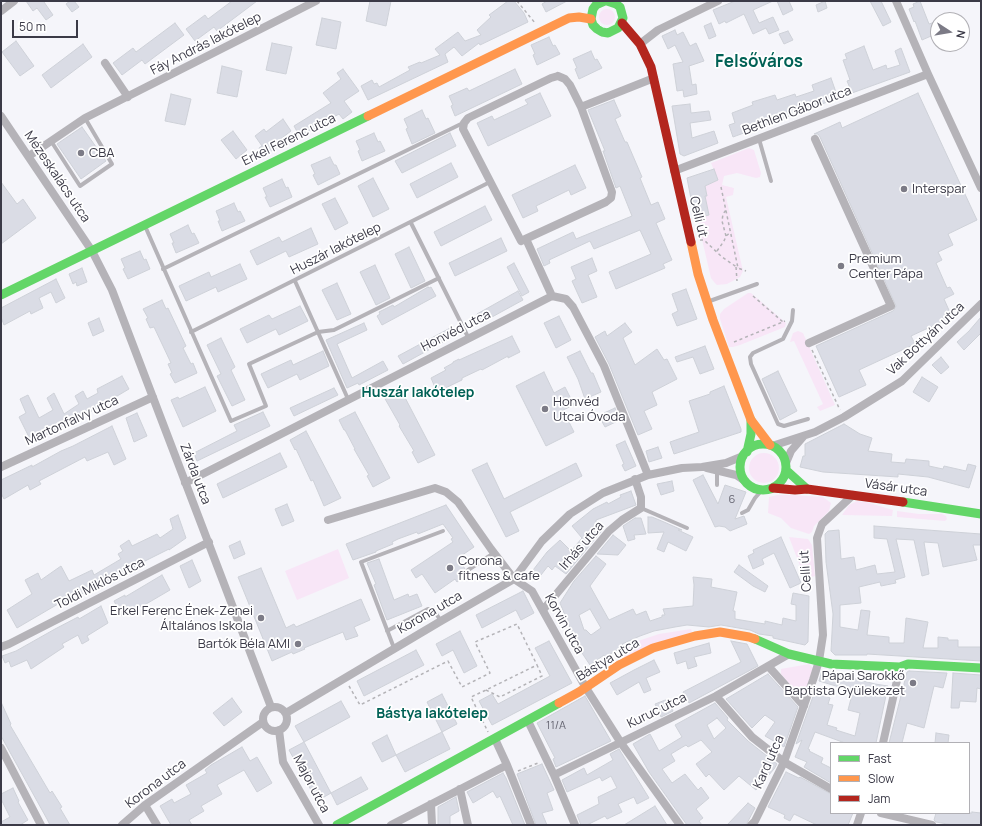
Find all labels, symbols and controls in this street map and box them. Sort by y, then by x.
street label: Fáy András lakótelep [148,9,264,79]
scale bar [14,12,80,38]
north arrow [930,12,970,52]
text: 50 m [19,18,46,35]
text: N [953,29,969,40]
district label: Felsőváros [715,52,803,72]
street label: Bethlen Gábor utca [740,83,854,139]
street label: Erkel Ferenc utca [240,111,338,169]
street label: Mézeskalács utca [21,128,93,226]
place label: CBA [89,145,115,161]
marker: CBA [76,148,86,158]
place label: Interspar [912,181,966,197]
marker: Interspar [899,184,909,194]
street label: Celli út [686,195,710,239]
street label: Huszár lakótelep [288,219,384,279]
place label: Premium Center Pápa [849,251,923,282]
marker: Premium Center Pápa [836,261,846,271]
street label: Vak Bottyán utca [884,299,968,379]
street label: Honvéd utca [419,307,493,355]
district label: Huszár lakótelep [362,385,474,401]
street label: Martonfalvy utca [23,393,121,449]
place label: Honvéd Utcai Óvoda [553,394,625,425]
marker: Honvéd Utcai Óvoda [540,404,550,414]
street label: Zárda utca [176,441,214,507]
street label: Vásár utca [864,476,928,500]
house number: 6 [729,493,735,507]
street label: Irhás utca [557,519,607,573]
street label: Celli út [797,550,815,592]
place label: Corona fitness & cafe [458,553,540,584]
street label: Toldi Miklós utca [53,555,147,613]
marker: Corona fitness & cafe [445,563,455,573]
street label: Korona utca [395,588,465,638]
street label: Korvin utca [541,591,587,657]
place label: Erkel Ferenc Ének-Zenei Általános Iskola [110,603,253,634]
marker: Erkel Ferenc Ének-Zenei Általános Iskola [256,613,266,623]
street label: Bástya utca [574,635,642,685]
place label: Bartók Béla AMI [198,636,290,652]
marker: Bartók Béla AMI [293,639,303,649]
place label: Pápai Sarokkő Baptista Gyülekezet [785,668,905,699]
marker: Pápai Sarokkő Baptista Gyülekezet [908,678,918,688]
street label: Kuruc utca [625,690,689,732]
district label: Bástya lakótelep [376,706,488,722]
house number: 11/A [546,719,566,733]
street label: Kard utca [750,733,788,791]
legend [830,742,970,814]
text: Fast [868,750,892,767]
street label: Major utca [289,752,333,816]
street label: Korona utca [123,756,189,812]
text: Slow [868,770,894,787]
text: Jam [868,790,890,807]

